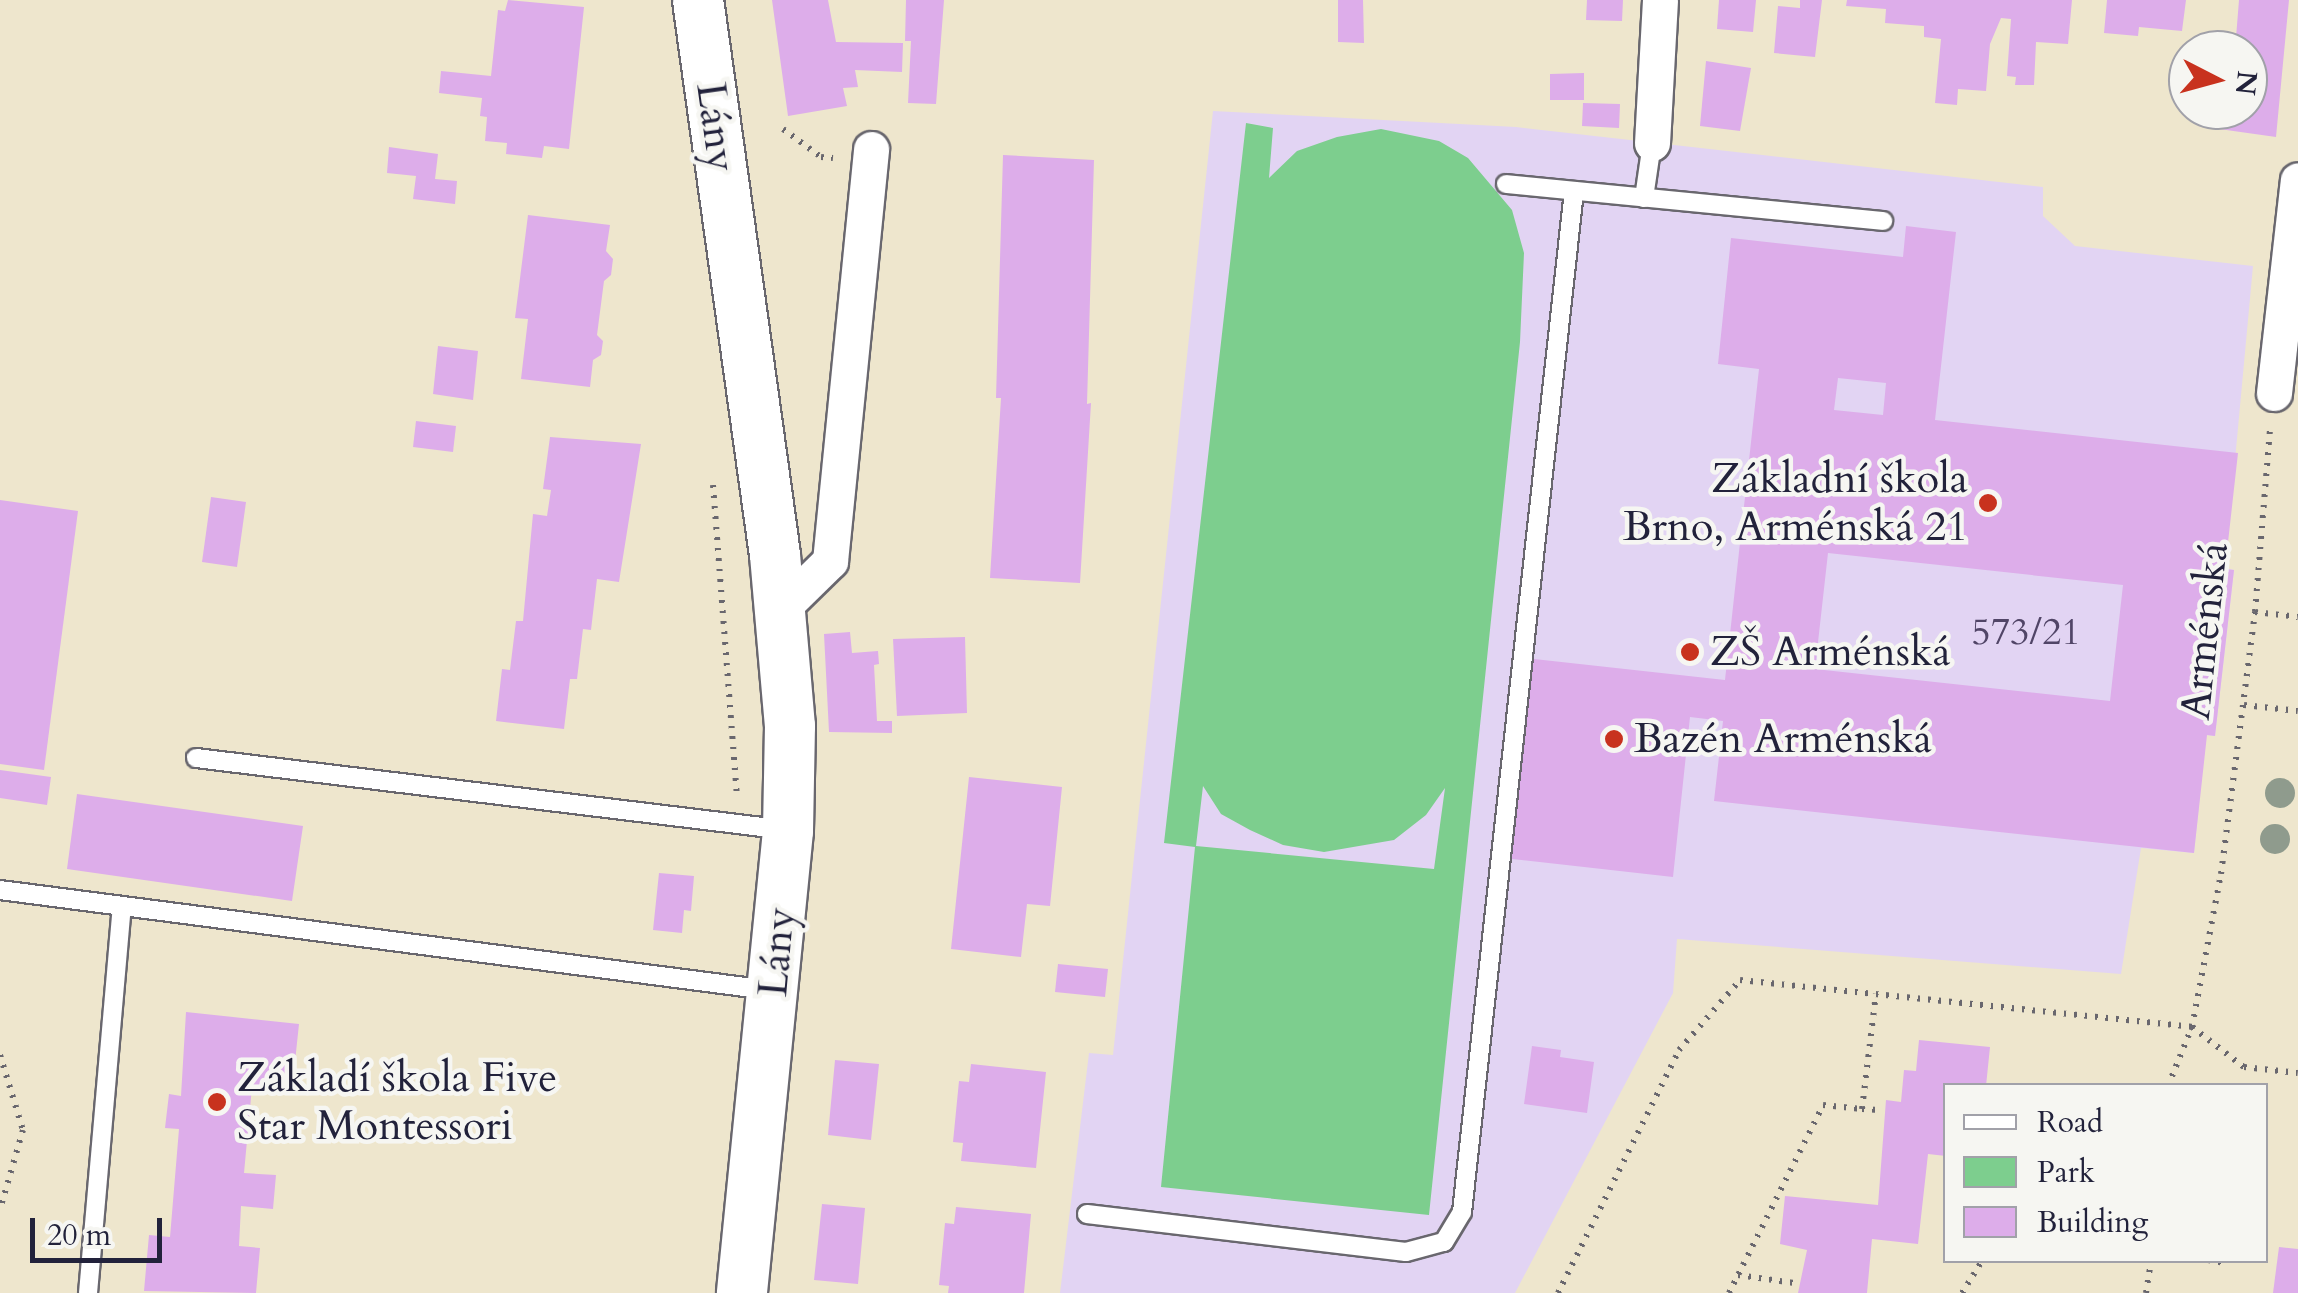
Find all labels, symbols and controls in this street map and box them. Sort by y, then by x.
north arrow [2168,30,2268,130]
text: N [2226,69,2266,97]
street label: Lány [685,79,747,175]
place label: Základní škola Brno, Arménská 21 [1623,454,1968,552]
marker: Základní škola Brno, Arménská 21 [1977,492,1999,514]
street label: Arménská [2171,540,2239,722]
house number: 573/21 [1971,610,2081,656]
place label: ZŠ Arménská [1710,627,1951,677]
marker: ZŠ Arménská [1679,641,1701,663]
place label: Bazén Arménská [1634,714,1932,764]
marker: Bazén Arménská [1603,728,1625,750]
street label: Lány [748,905,806,999]
place label: Základí škola Five Star Montessori [237,1053,557,1152]
legend [1943,1083,2268,1263]
marker: Základí škola Five Star Montessori [206,1091,228,1113]
text: Road [2037,1102,2103,1143]
text: Park [2037,1152,2095,1193]
scale bar [35,1198,168,1260]
text: Building [2037,1202,2148,1243]
text: 20 m [47,1215,111,1256]

